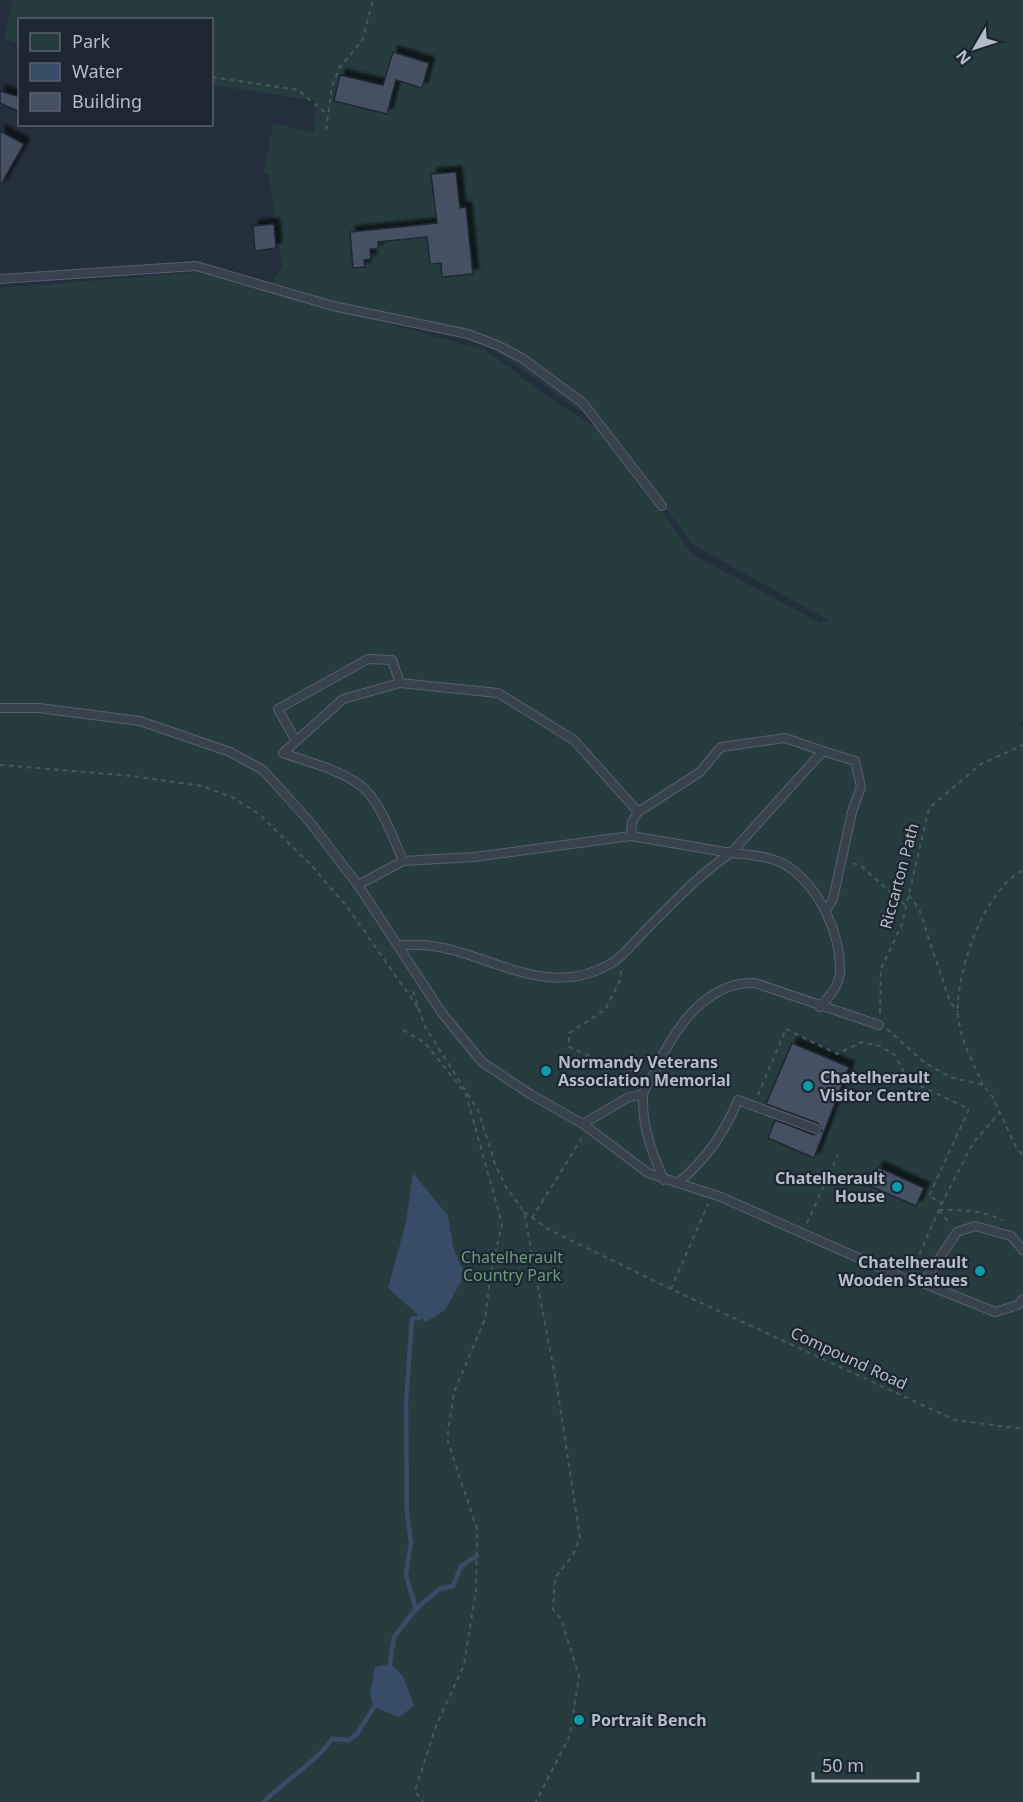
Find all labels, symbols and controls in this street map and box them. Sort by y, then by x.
legend [18,18,213,126]
north arrow [945,18,1005,78]
text: Park [72,29,110,53]
text: N [951,45,976,69]
text: Water [72,59,123,83]
text: Building [72,89,142,113]
street label: Riccarton Path [874,821,924,931]
place label: Normandy Veterans Association Memorial [558,1051,731,1091]
marker: Normandy Veterans Association Memorial [539,1064,553,1078]
place label: Chatelherault Visitor Centre [820,1066,930,1106]
marker: Chatelherault Visitor Centre [801,1079,815,1093]
place label: Chatelherault House [775,1167,885,1207]
marker: Chatelherault House [890,1180,904,1194]
park label: Chatelherault Country Park [461,1246,563,1286]
place label: Chatelherault Wooden Statues [838,1251,968,1291]
marker: Chatelherault Wooden Statues [973,1264,987,1278]
street label: Compound Road [787,1321,911,1395]
place label: Portrait Bench [591,1709,707,1731]
marker: Portrait Bench [572,1713,586,1727]
scale bar [813,1745,918,1783]
text: 50 m [822,1753,864,1777]

